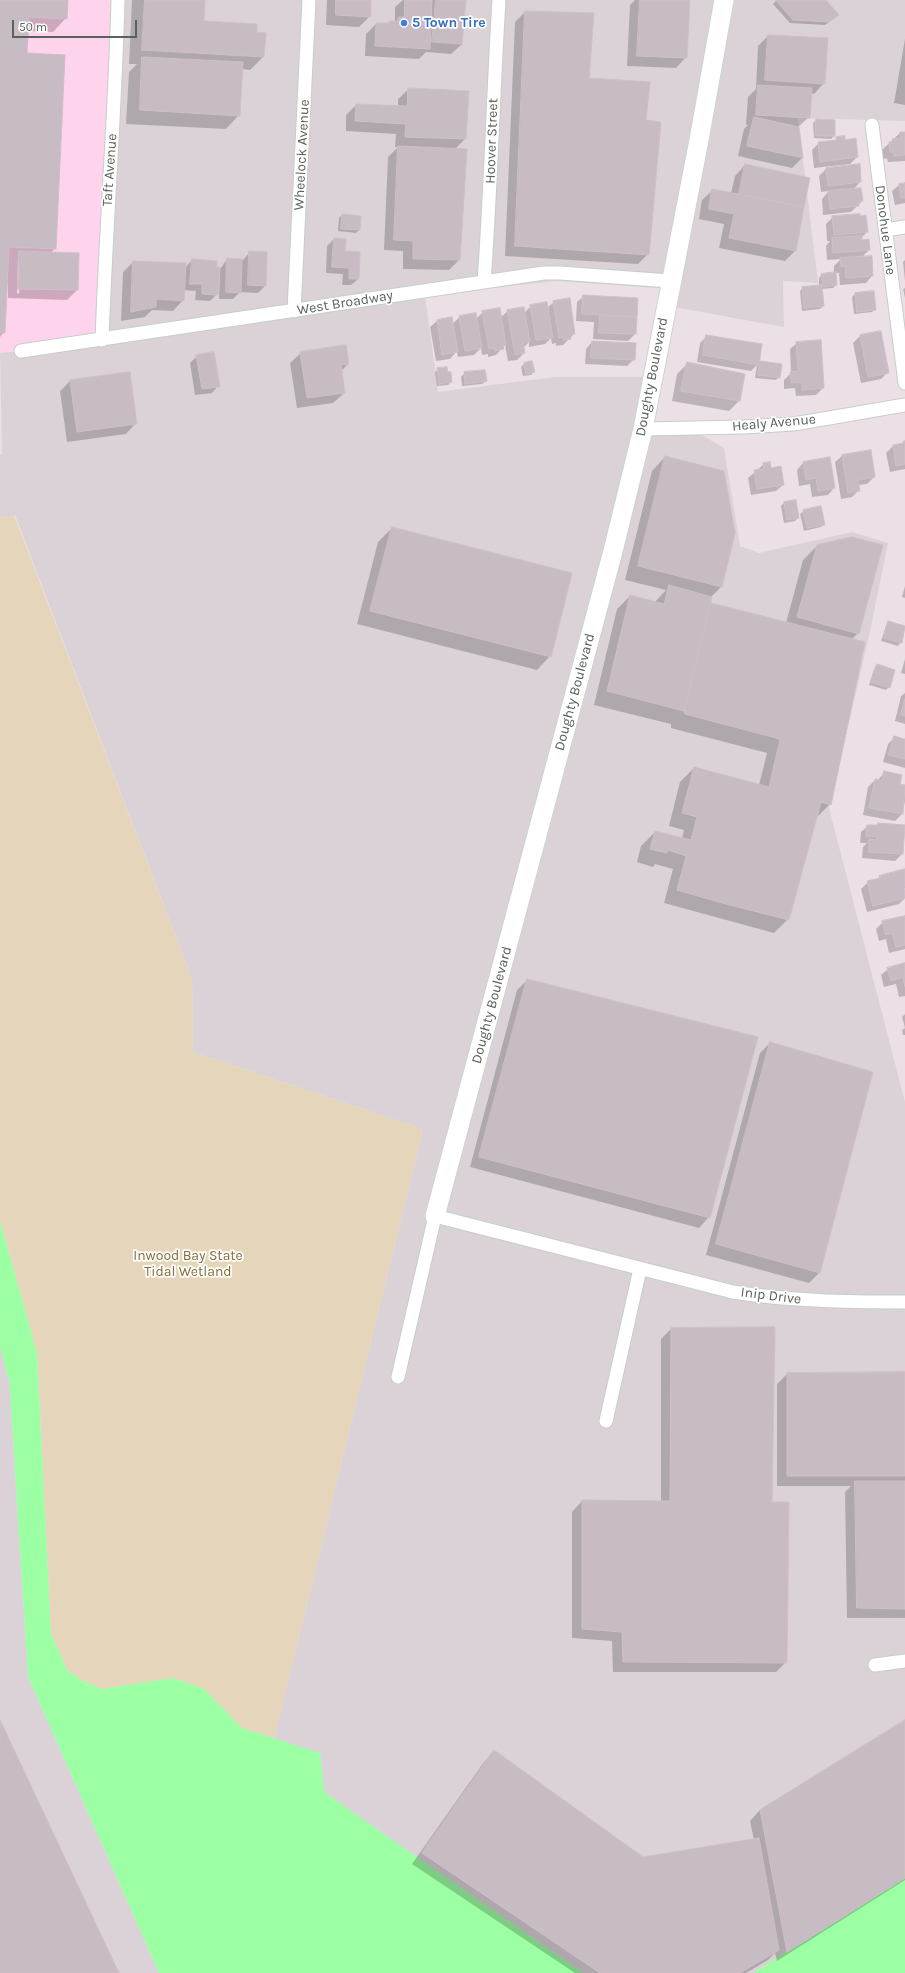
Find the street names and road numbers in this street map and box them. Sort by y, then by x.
street label: Hoover Street [482,98,502,184]
street label: Wheelock Avenue [291,99,313,211]
street label: Taft Avenue [99,133,121,207]
street label: Donohue Lane [871,184,899,276]
street label: West Broadway [296,287,394,319]
street label: Doughty Boulevard [632,316,672,438]
street label: Healy Avenue [731,411,817,435]
street label: Doughty Boulevard [551,631,599,753]
street label: Doughty Boulevard [468,944,516,1066]
street label: Inip Drive [740,1284,802,1308]

